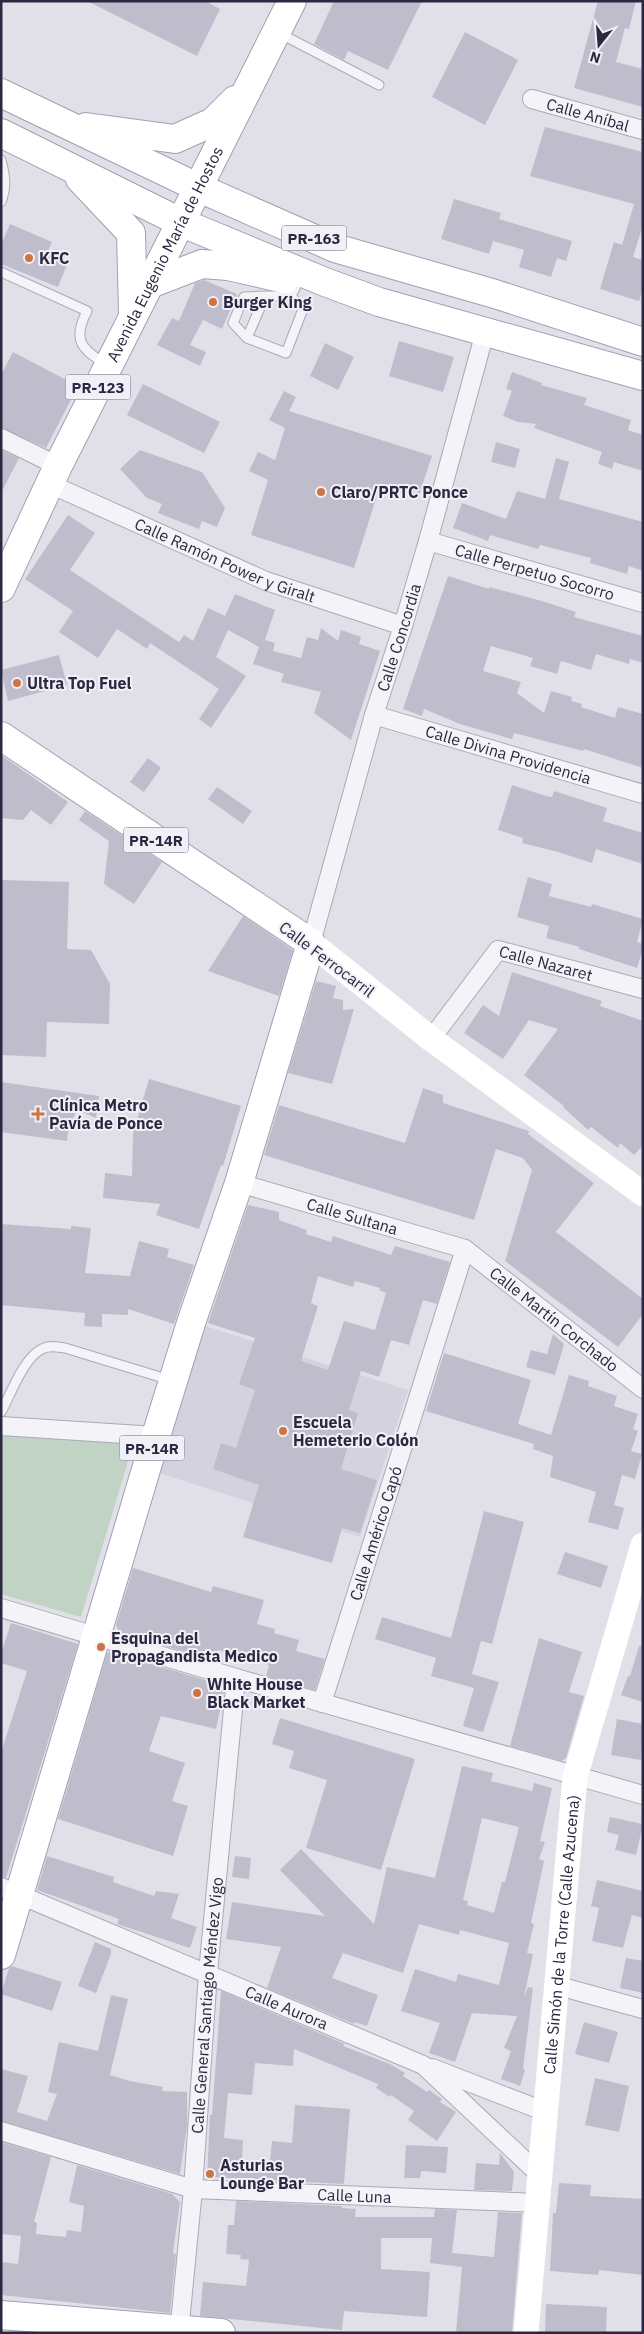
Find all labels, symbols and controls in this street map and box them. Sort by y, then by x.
north arrow [574,20,624,70]
text: N [588,47,603,68]
street label: Calle Aníbal [544,94,632,136]
street label: Avenida Eugenio María de Hostos [102,143,227,365]
road number: PR-163 [282,226,346,250]
place label: KFC [39,248,69,268]
marker: KFC [23,252,35,264]
place label: Burger King [223,292,312,312]
marker: Burger King [207,296,219,308]
road number: PR-123 [66,374,130,400]
place label: Claro/PRTC Ponce [331,482,468,502]
marker: Claro/PRTC Ponce [315,486,327,498]
street label: Calle Ramón Power y Giralt [132,513,318,607]
street label: Calle Perpetuo Socorro [453,539,617,604]
street label: Calle Concordia [372,581,425,694]
place label: Ultra Top Fuel [27,673,131,693]
marker: Ultra Top Fuel [11,677,23,689]
street label: Calle Divina Providencia [423,721,594,788]
road number: PR-14R [124,828,188,852]
street label: Calle Ferrocarril [275,917,379,1001]
street label: Calle Nazaret [497,941,595,985]
place label: Clínica Metro Pavía de Ponce [49,1095,163,1133]
marker: Clínica Metro Pavía de Ponce [31,1107,45,1121]
street label: Calle Sultana [304,1193,401,1239]
street label: Calle Martín Corchado [486,1262,623,1376]
place label: Escuela Hemeterio Colón [293,1412,419,1450]
marker: Escuela Hemeterio Colón [277,1425,289,1437]
road number: PR-14R [120,1436,184,1460]
street label: Calle Américo Capó [345,1463,406,1603]
place label: Esquina del Propagandista Medico [111,1628,278,1666]
marker: Esquina del Propagandista Medico [95,1641,107,1653]
place label: White House Black Market [207,1674,306,1712]
marker: White House Black Market [191,1687,203,1699]
street label: Calle Simón de la Torre (Calle Azucena) [539,1794,583,2075]
street label: Calle General Santiago Méndez Vigo [187,1876,227,2134]
street label: Calle Aurora [242,1981,332,2034]
place label: Asturias Lounge Bar [220,2155,305,2193]
marker: Asturias Lounge Bar [204,2168,216,2180]
street label: Calle Luna [317,2184,392,2207]

